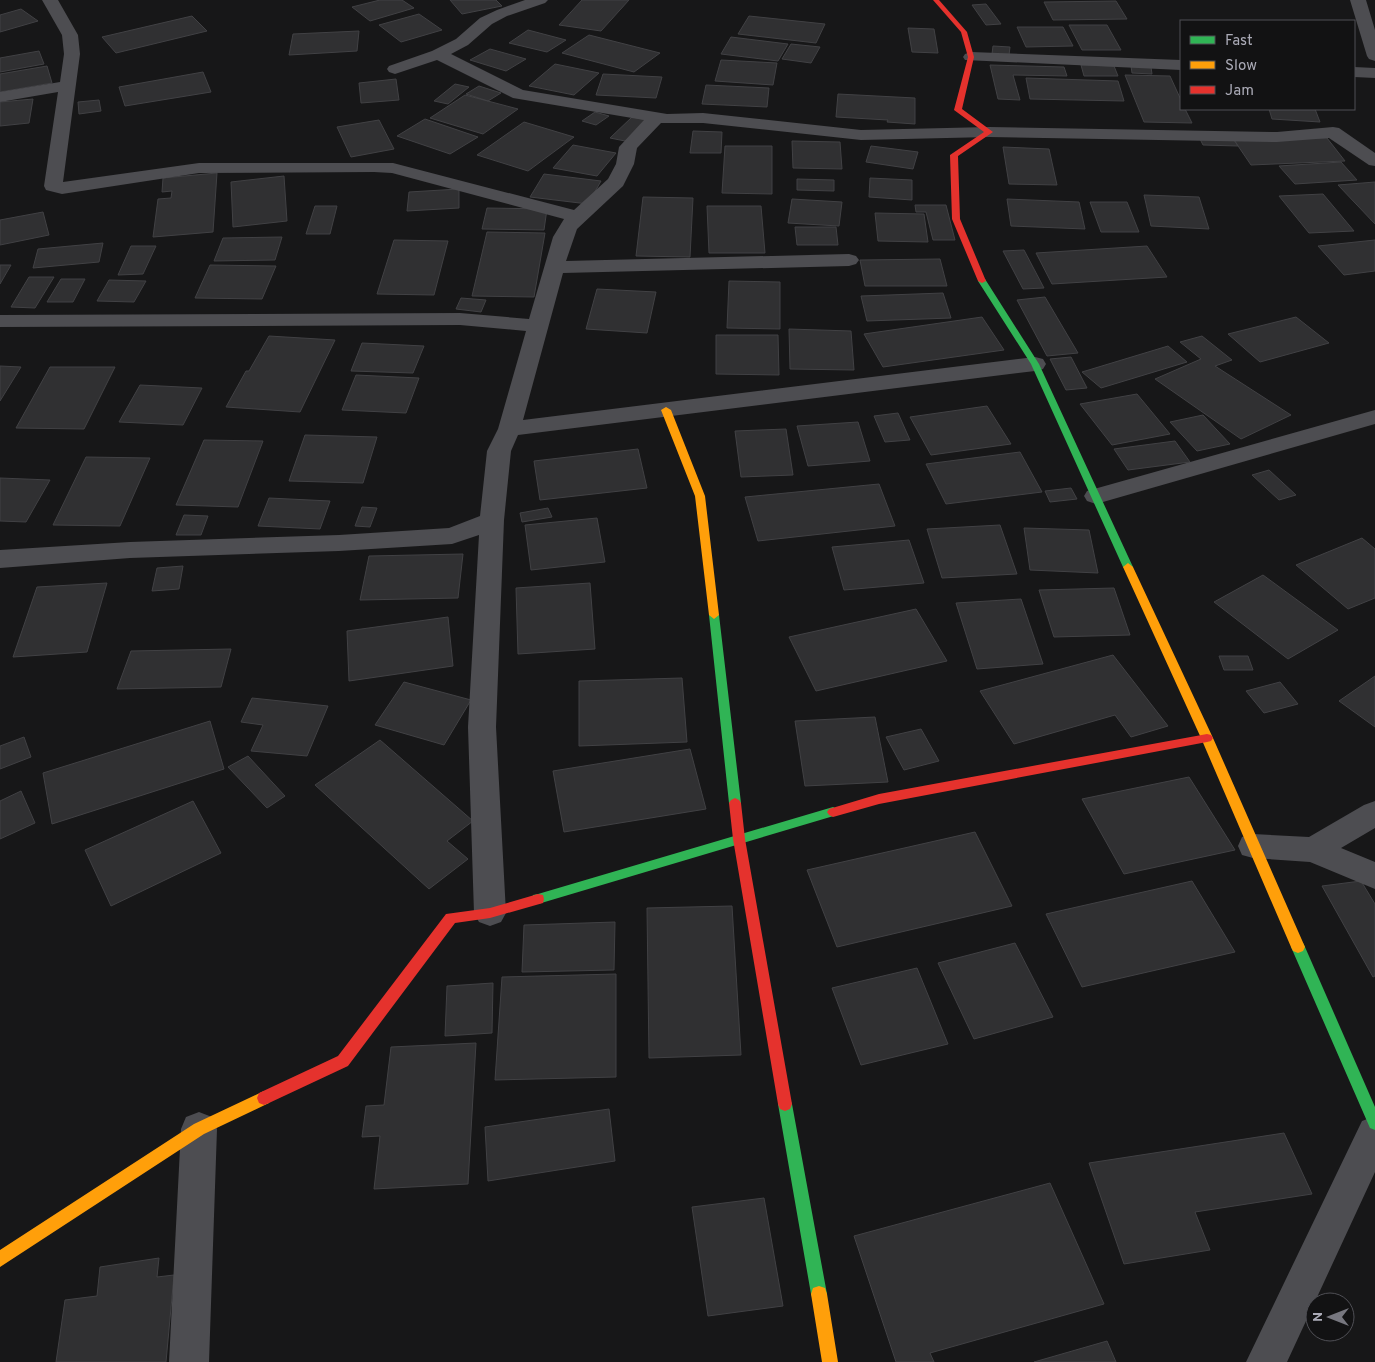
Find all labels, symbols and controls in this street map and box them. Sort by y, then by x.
legend [1180,20,1355,110]
text: Fast [1225,32,1253,51]
text: Slow [1225,57,1257,76]
text: Jam [1225,82,1254,101]
north arrow [1305,1292,1355,1342]
text: N [1310,1312,1327,1322]

